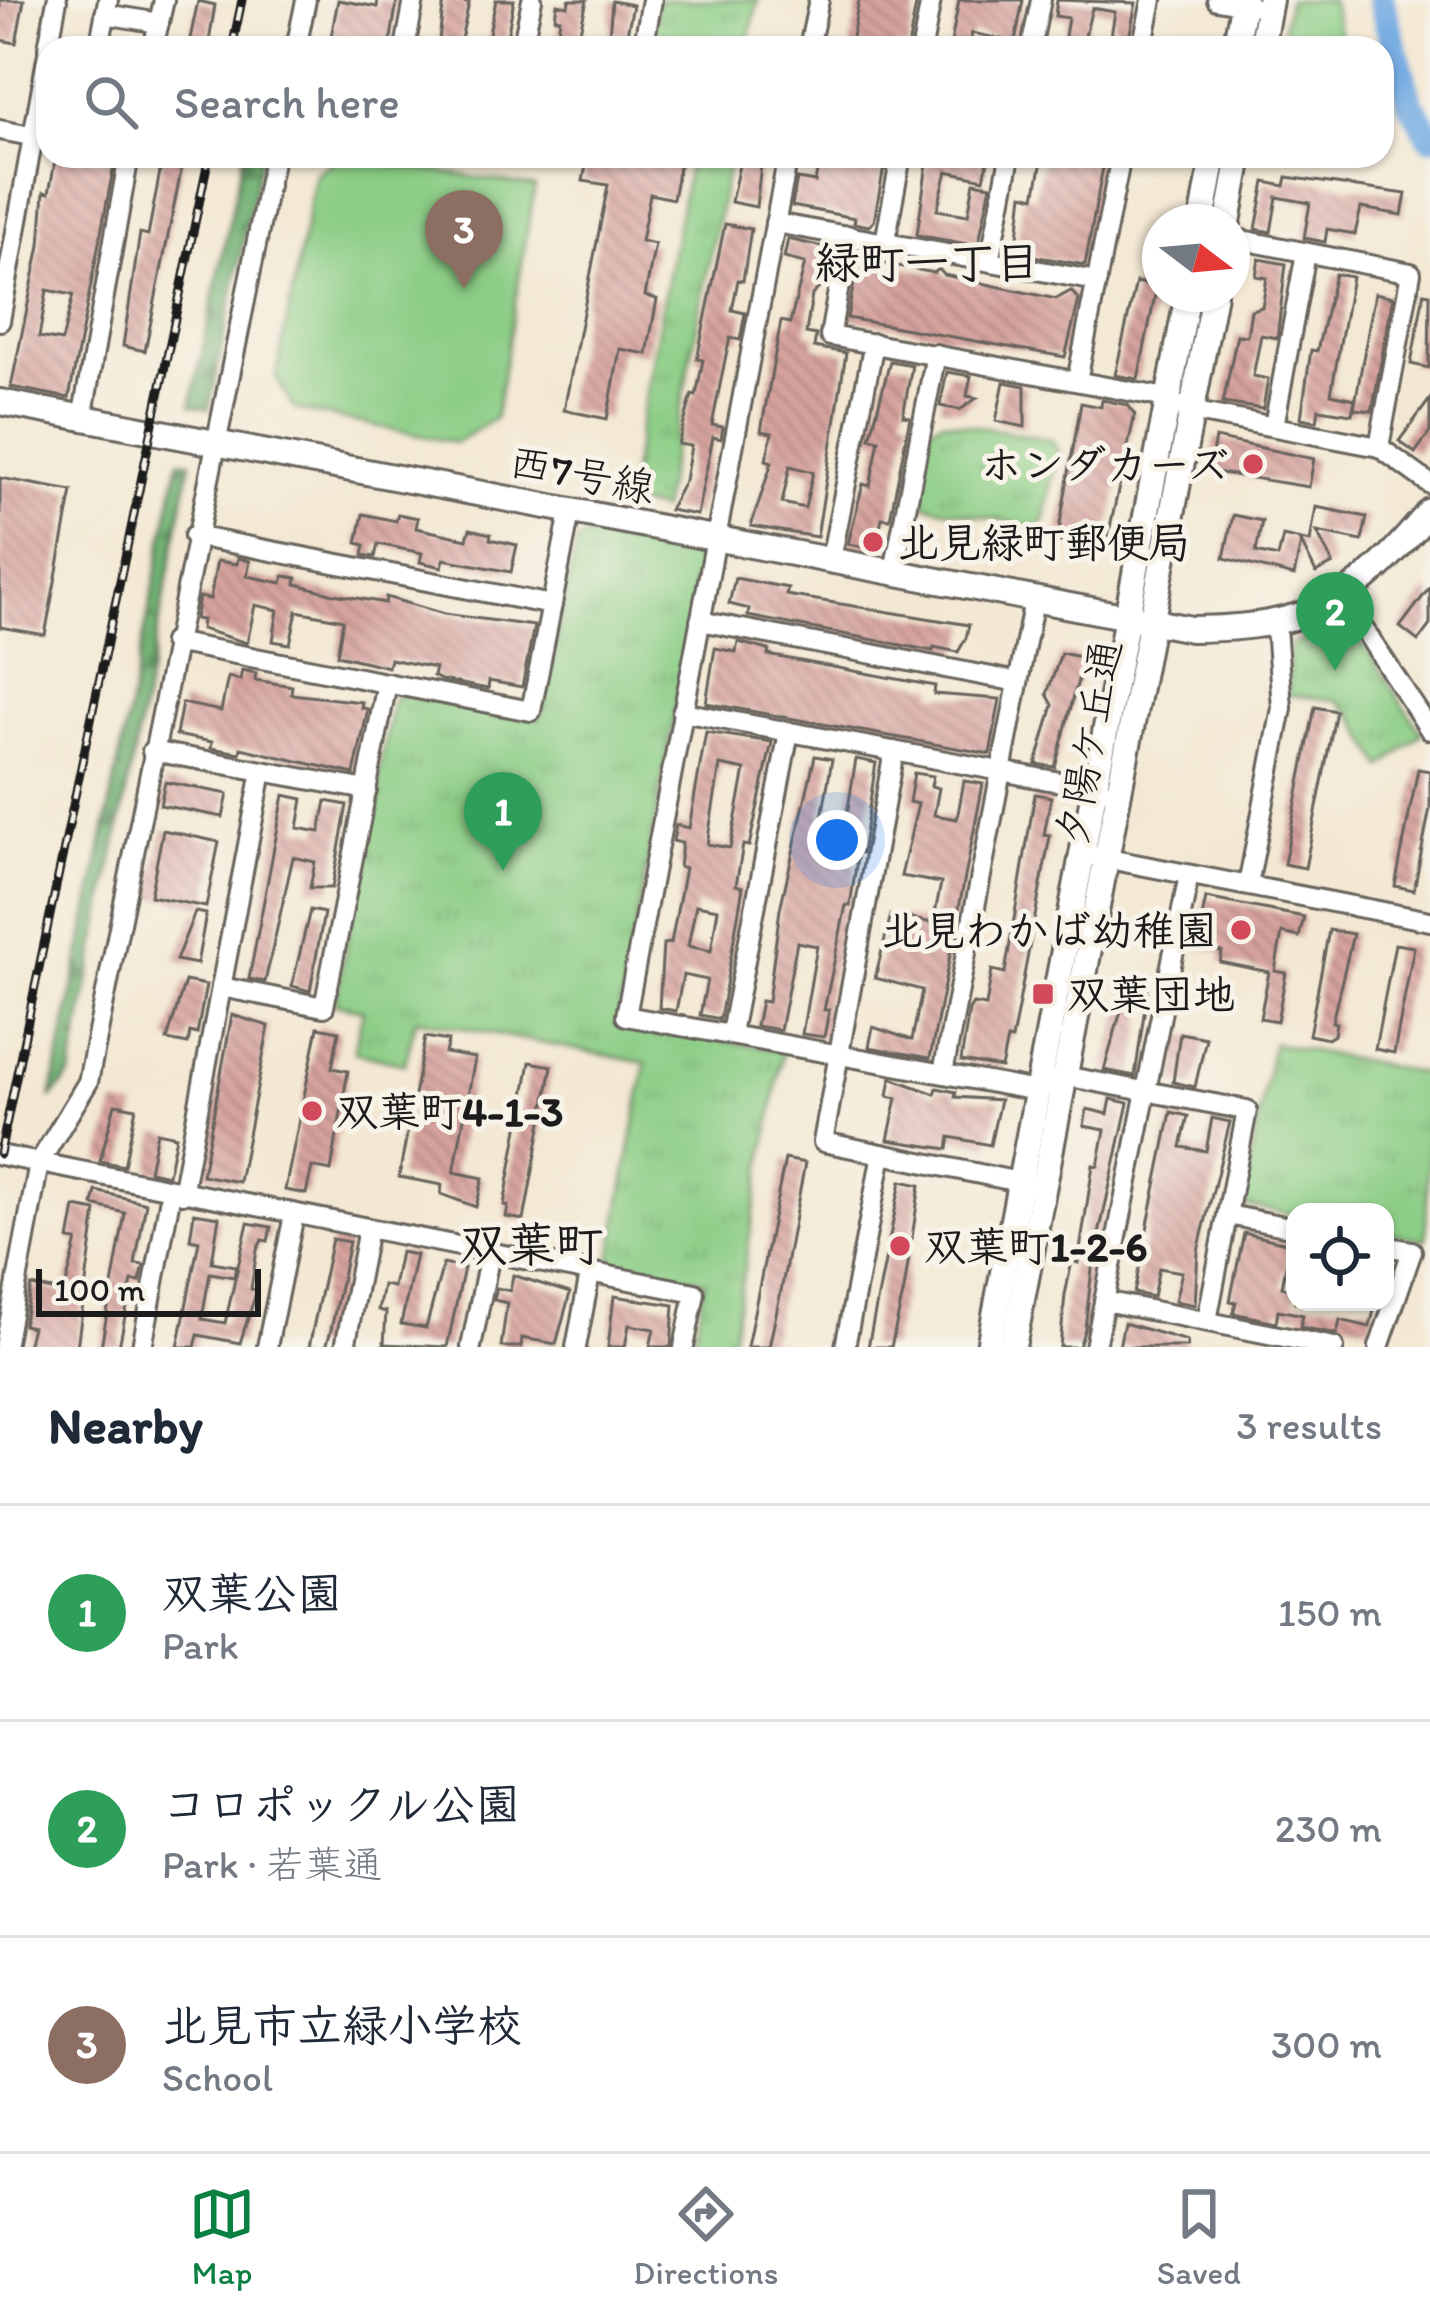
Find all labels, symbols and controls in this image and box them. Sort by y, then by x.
search box [36,36,1394,168]
icon: search [78,69,144,135]
text: Search here [174,75,400,129]
pin: 3 [425,190,503,289]
north arrow [1142,204,1250,312]
district label: 緑町一丁目 [814,235,1040,289]
street label: 西7号線 [505,435,659,514]
place label: ホンダカーズ [980,439,1229,490]
marker: ホンダカーズ [1240,451,1266,477]
place label: 北見緑町郵便局 [897,517,1191,568]
marker: 北見緑町郵便局 [860,529,886,555]
pin: 2 [1296,572,1374,671]
street label: 夕陽ケ丘通 [1045,635,1132,851]
pin: 1 [464,772,542,871]
your location [807,810,867,870]
place label: 北見わかば幼稚園 [881,905,1217,956]
marker: 北見わかば幼稚園 [1228,917,1254,943]
place label: 双葉団地 [1067,969,1235,1020]
marker: 双葉団地 [1030,981,1056,1007]
place label: 双葉町4-1-3 [336,1086,563,1137]
marker: 双葉町4-1-3 [299,1098,325,1124]
map controls [1286,1203,1394,1311]
button: locate [1286,1203,1394,1311]
district label: 双葉町 [459,1215,603,1273]
place label: 双葉町1-2-6 [924,1221,1147,1272]
marker: 双葉町1-2-6 [887,1233,913,1259]
scale bar [36,1263,261,1316]
text: 100 m [54,1270,145,1309]
text: Nearby [48,1395,203,1456]
text: 3 results [1236,1402,1382,1449]
text: 双葉公園 [162,1566,342,1620]
text: 1 [78,1589,96,1636]
text: 150 m [1278,1589,1382,1636]
text: Park [162,1622,239,1669]
text: コロポックル公園 [162,1777,520,1831]
text: 2 [77,1805,97,1852]
text: 230 m [1275,1805,1382,1852]
text: Park · 若葉通 [162,1841,383,1888]
text: 北見市立緑小学校 [162,1998,522,2052]
text: 3 [76,2021,98,2068]
text: 300 m [1271,2021,1382,2068]
text: School [162,2054,273,2101]
tab: Map [189,2181,255,2292]
tab: Directions [633,2181,778,2292]
tab: Saved [1157,2181,1241,2292]

